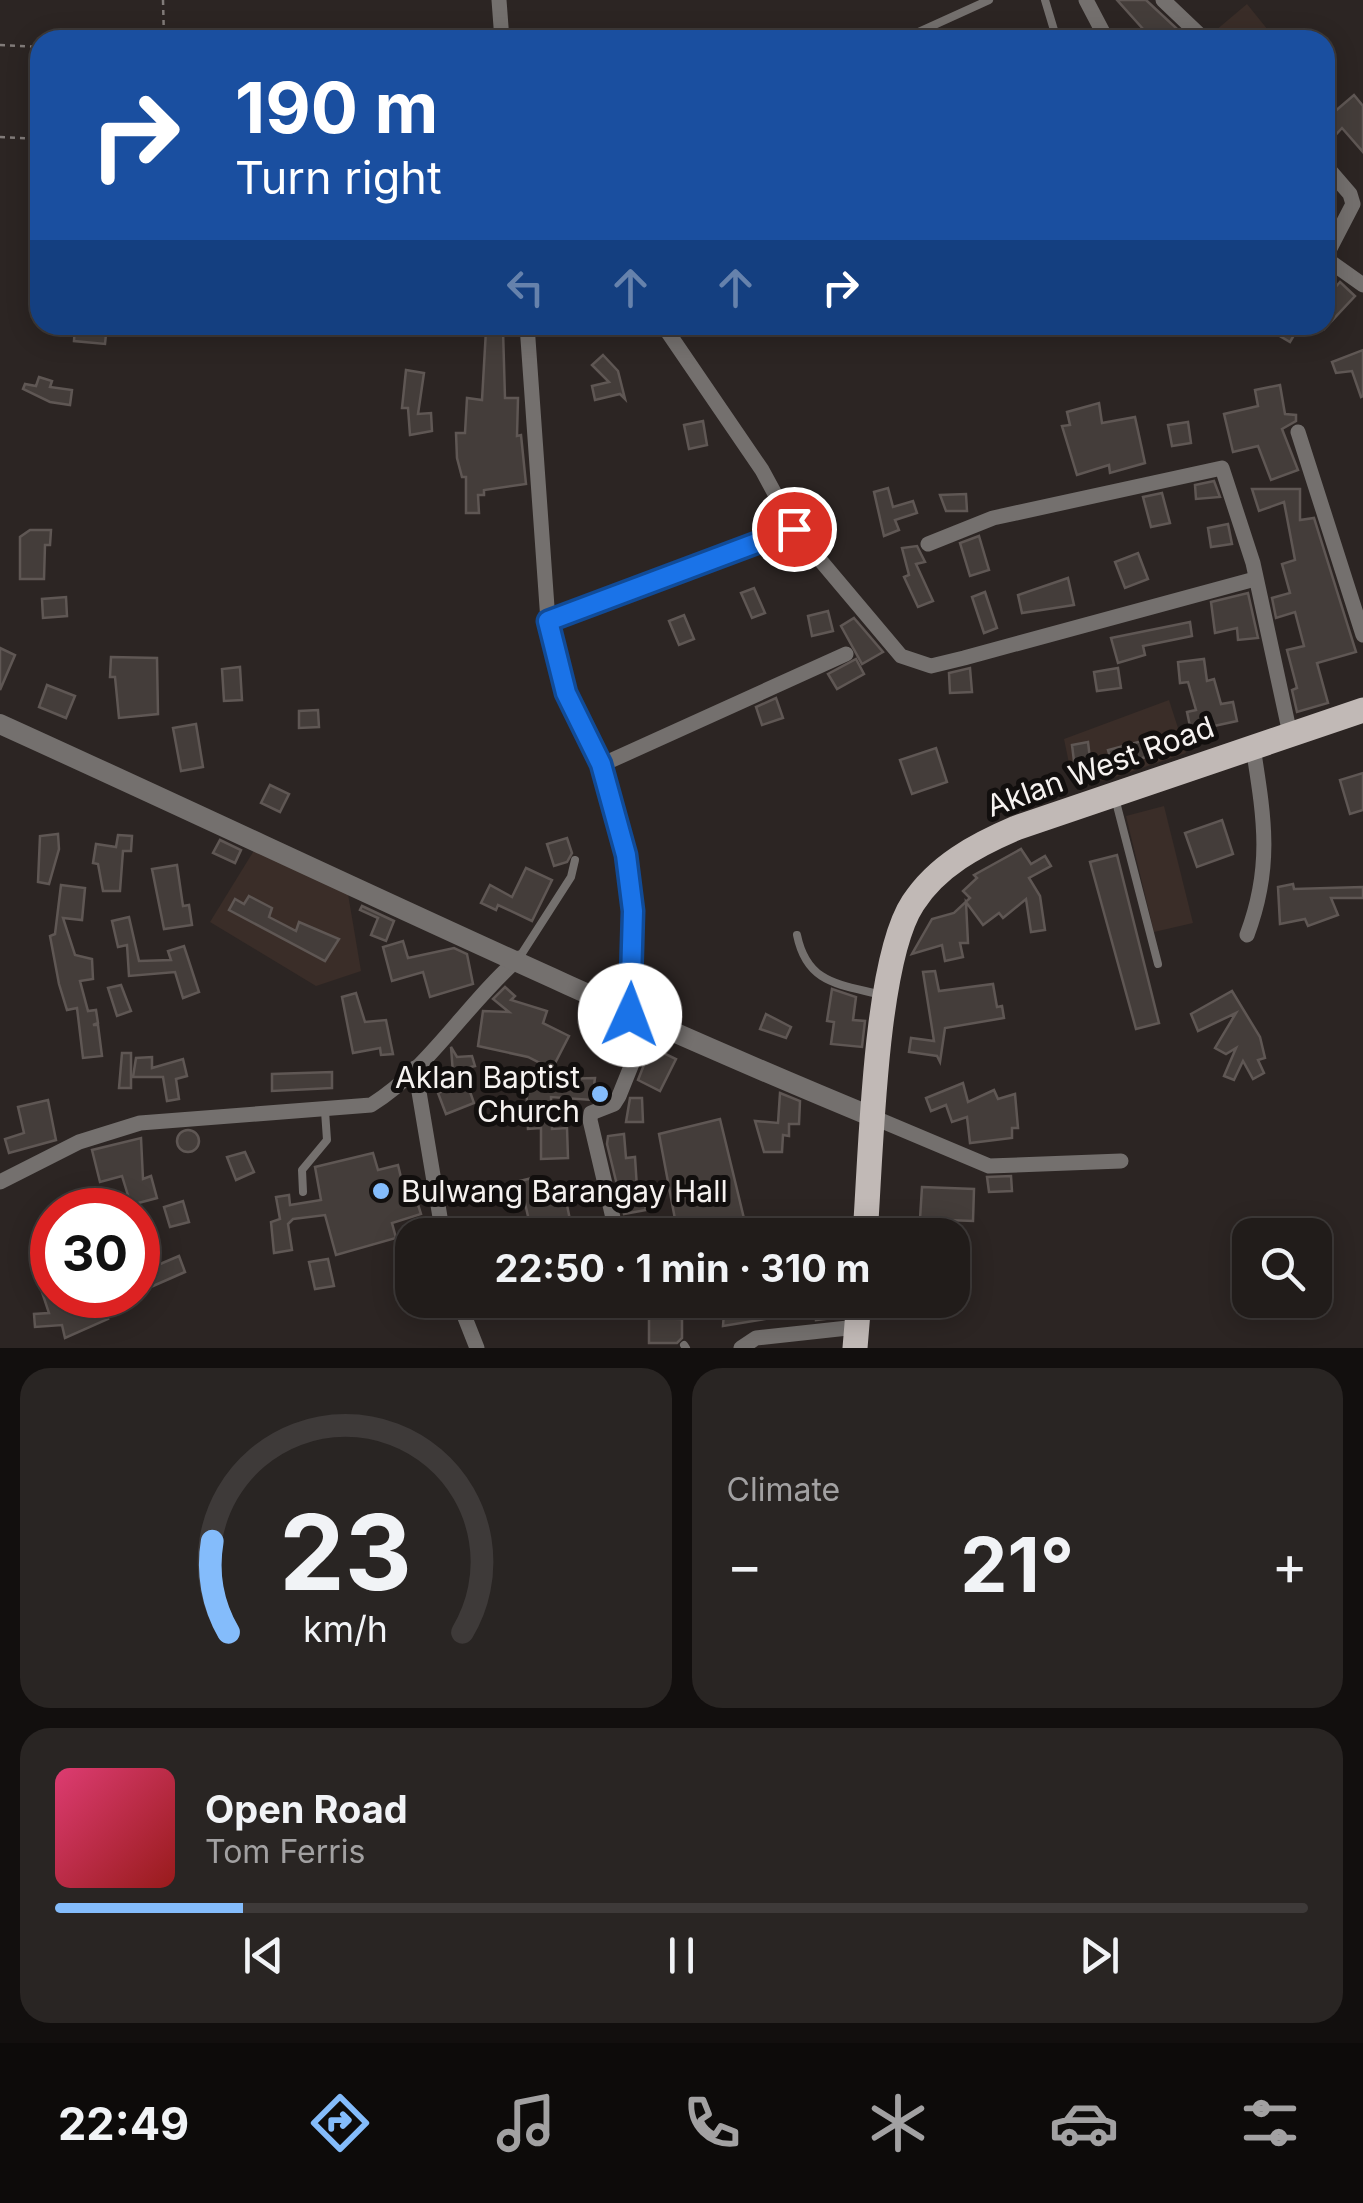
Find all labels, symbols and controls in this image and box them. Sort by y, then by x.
text: 190 m [235,65,438,150]
icon: right [70,70,200,200]
text: Turn right [235,150,442,205]
icon: left [498,260,553,315]
icon: ahead [603,260,658,315]
icon: ahead [708,260,763,315]
icon: right [813,260,868,315]
pin [752,487,837,572]
icon: arrive [767,502,822,557]
street label: Aklan West Road [981,708,1219,824]
position arrow [578,963,682,1067]
place label: Aklan Baptist Church [395,1059,580,1129]
marker: Aklan Baptist Church [589,1083,611,1105]
place label: Bulwang Barangay Hall [401,1173,728,1209]
marker: Bulwang Barangay Hall [370,1180,392,1202]
speed limit sign: 30 [30,1188,160,1318]
map controls [1232,1218,1332,1318]
button: search [1232,1218,1332,1318]
text: 22:50 · 1 min · 310 m [494,1245,871,1291]
text: Climate [727,1470,840,1509]
text: 23 [279,1489,412,1615]
text: 21° [960,1519,1074,1610]
text: − [727,1532,763,1598]
text: + [1272,1532,1308,1598]
text: km/h [303,1607,388,1651]
text: Open Road [205,1786,408,1832]
text: Tom Ferris [205,1832,365,1871]
icon: previous [236,1928,291,1983]
icon: pause [654,1928,709,1983]
icon: next [1072,1928,1127,1983]
icon: directions [305,2088,375,2158]
icon: music [491,2088,561,2158]
icon: phone [677,2088,747,2158]
icon: climate [863,2088,933,2158]
icon: car [1049,2088,1119,2158]
icon: filters [1235,2088,1305,2158]
text: 22:49 [58,2096,189,2151]

